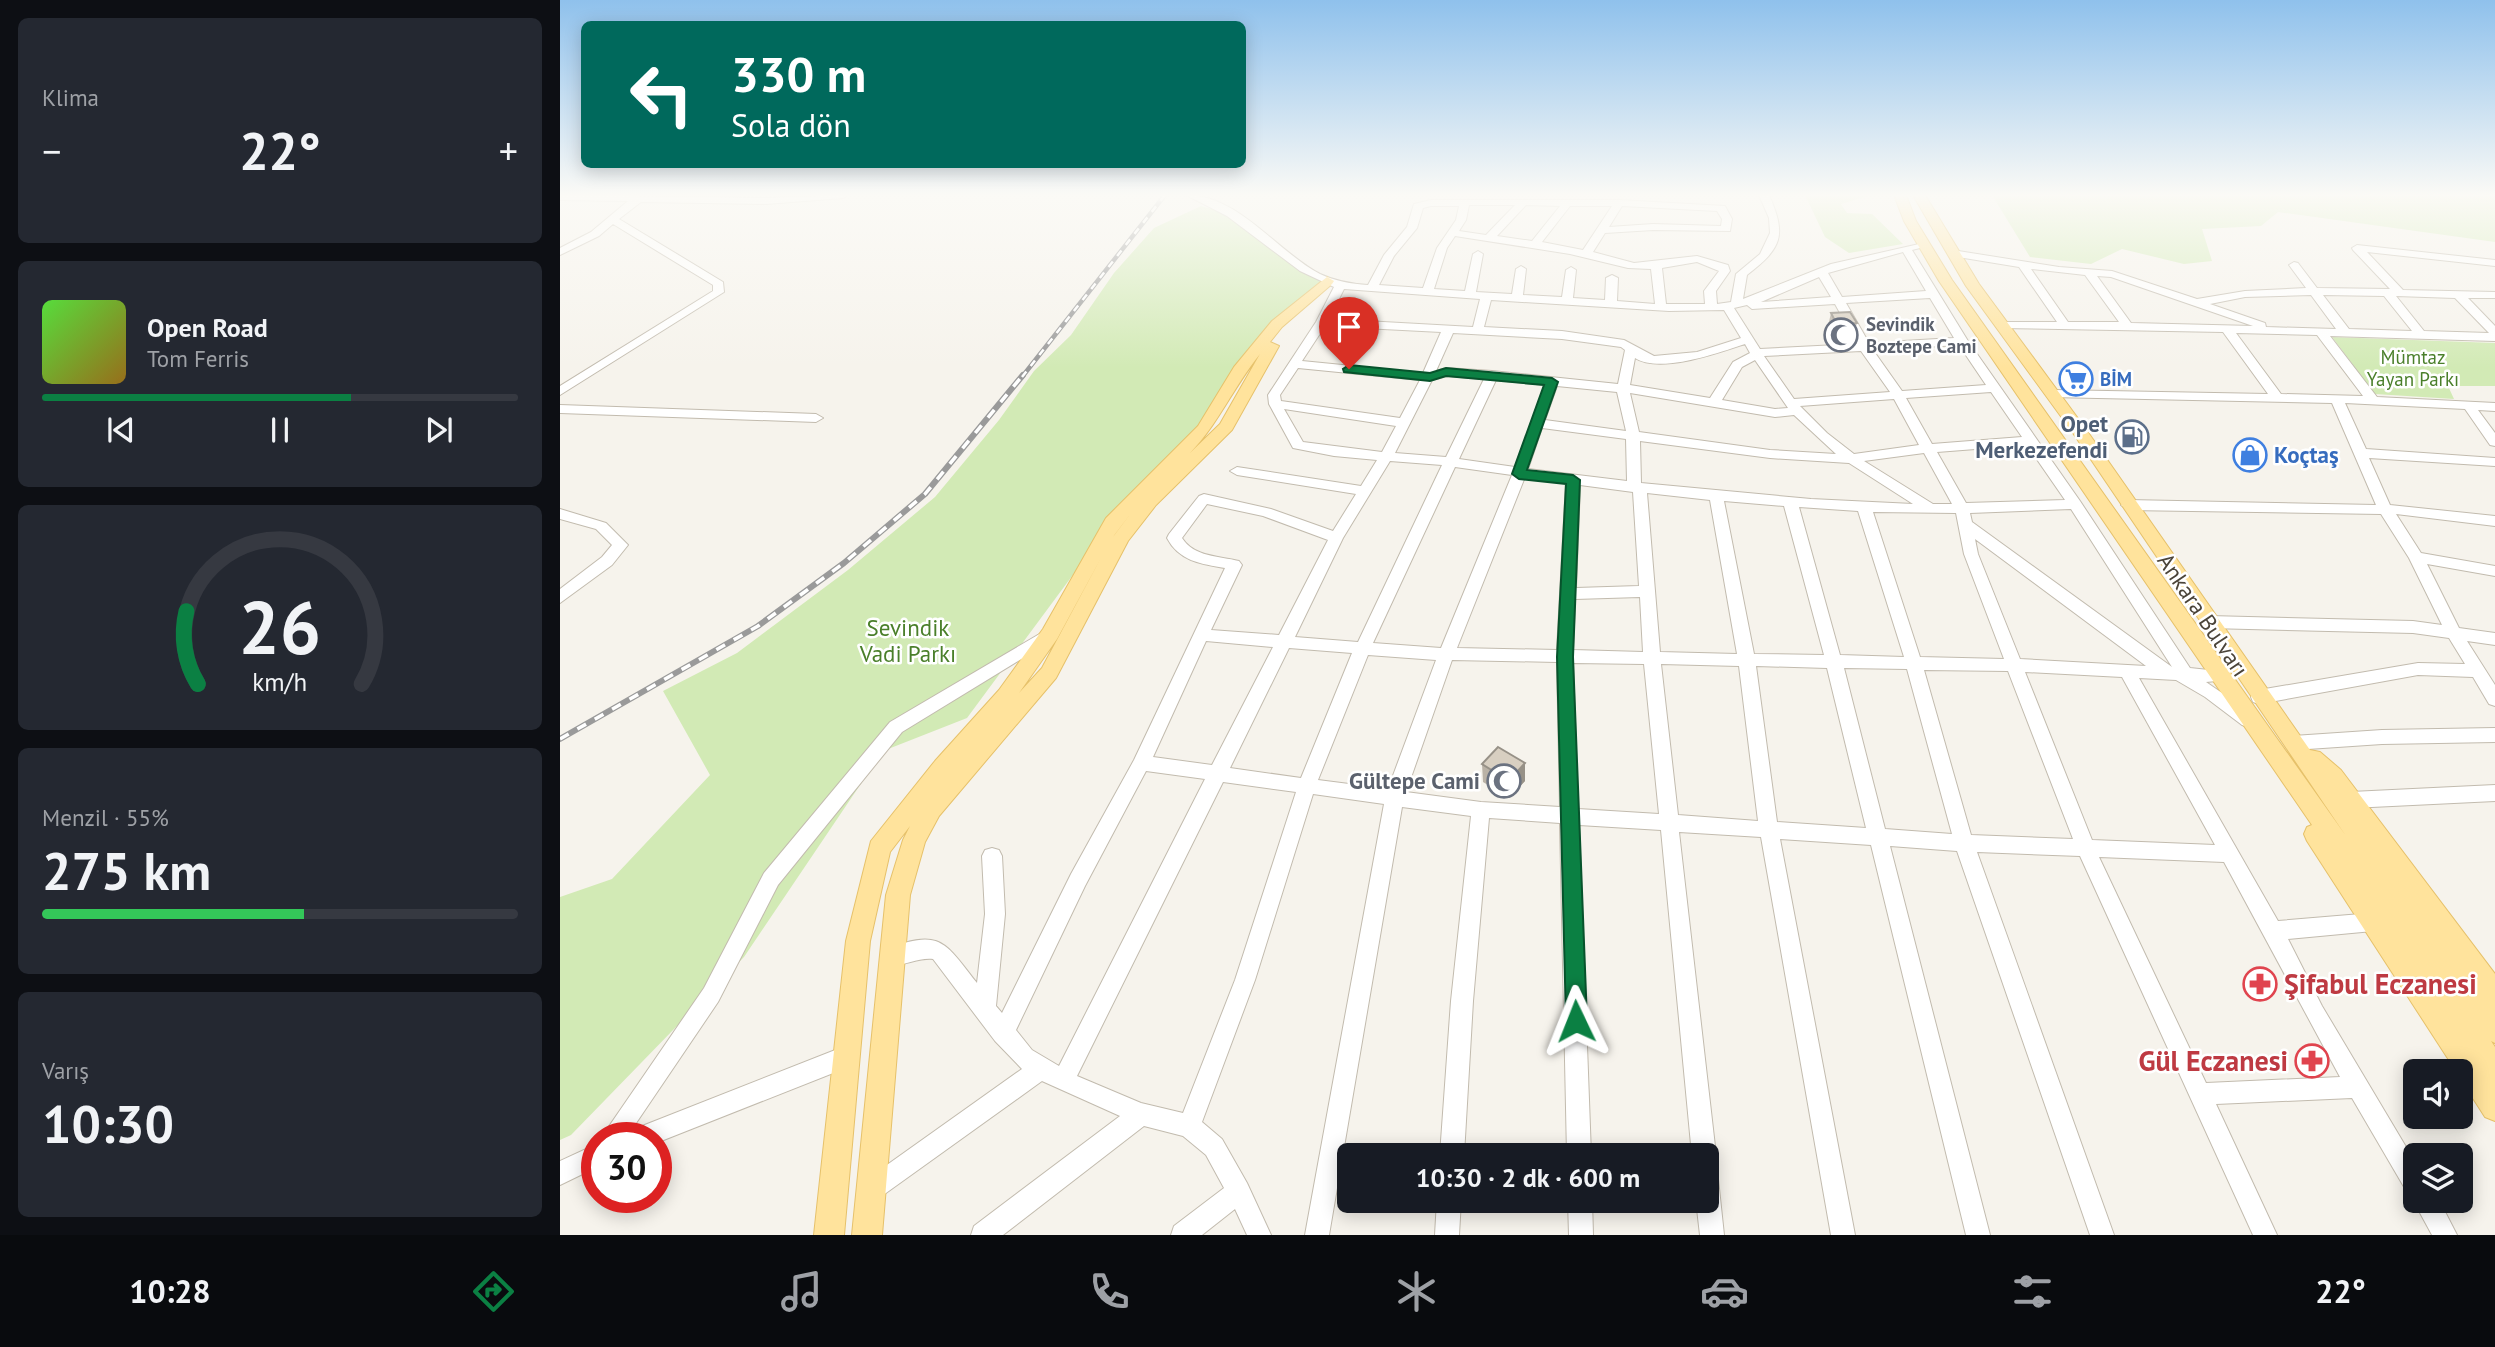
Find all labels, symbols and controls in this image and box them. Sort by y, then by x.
text: 330 m [731,42,866,106]
icon: left [616,49,707,140]
text: Klima [42,83,99,112]
text: Sola dön [731,104,851,146]
text: 22° [239,117,321,184]
text: − [42,126,61,175]
text: + [499,126,518,175]
pin [1319,297,1379,369]
icon: arrive [1330,308,1368,346]
text: Open Road [147,311,268,344]
place label: Sevindik Boztepe Cami [1866,312,1977,358]
mosque icon: Sevindik Boztepe Cami [1822,316,1860,354]
text: Tom Ferris [147,344,249,373]
park label: Mümtaz Yayan Parkı [2367,345,2459,391]
supermarket icon: BİM [2057,360,2095,398]
place label: BİM [2100,367,2132,391]
place label: Opet Merkezefendi [1975,409,2108,464]
icon: previous [102,411,140,449]
icon: pause [261,411,299,449]
icon: next [420,411,458,449]
fuel station icon: Opet Merkezefendi [2113,418,2151,456]
shop icon: Koçtaş [2231,436,2269,474]
place label: Koçtaş [2274,440,2339,469]
street label: Ankara Bulvarı [2151,547,2255,682]
text: 26 [239,580,321,674]
park label: Sevindik Vadi Parkı [859,613,956,668]
text: km/h [253,665,307,697]
mosque icon: Gültepe Cami [1485,762,1523,800]
place label: Gültepe Cami [1349,766,1480,795]
text: Menzil · 55% [42,803,169,832]
text: 275 km [42,837,211,904]
pharmacy icon: Şifabul Eczanesi [2241,965,2279,1003]
place label: Şifabul Eczanesi [2284,965,2477,1002]
position arrow [1539,984,1613,1058]
place label: Gül Eczanesi [2139,1042,2288,1079]
pharmacy icon: Gül Eczanesi [2293,1042,2331,1080]
text: Varış [42,1056,89,1085]
map controls [2403,1059,2473,1213]
button: sound [2403,1059,2473,1129]
text: 10:30 [42,1090,174,1157]
speed limit sign: 30 [581,1122,672,1213]
button: layers [2403,1143,2473,1213]
text: 10:30 · 2 dk · 600 m [1416,1161,1640,1194]
icon: directions [469,1267,518,1316]
icon: music [777,1267,826,1316]
icon: phone [1085,1267,1134,1316]
icon: climate [1392,1267,1441,1316]
icon: car [1700,1267,1749,1316]
icon: filters [2008,1267,2057,1316]
text: 10:28 [129,1270,211,1312]
text: 22° [2315,1270,2366,1312]

